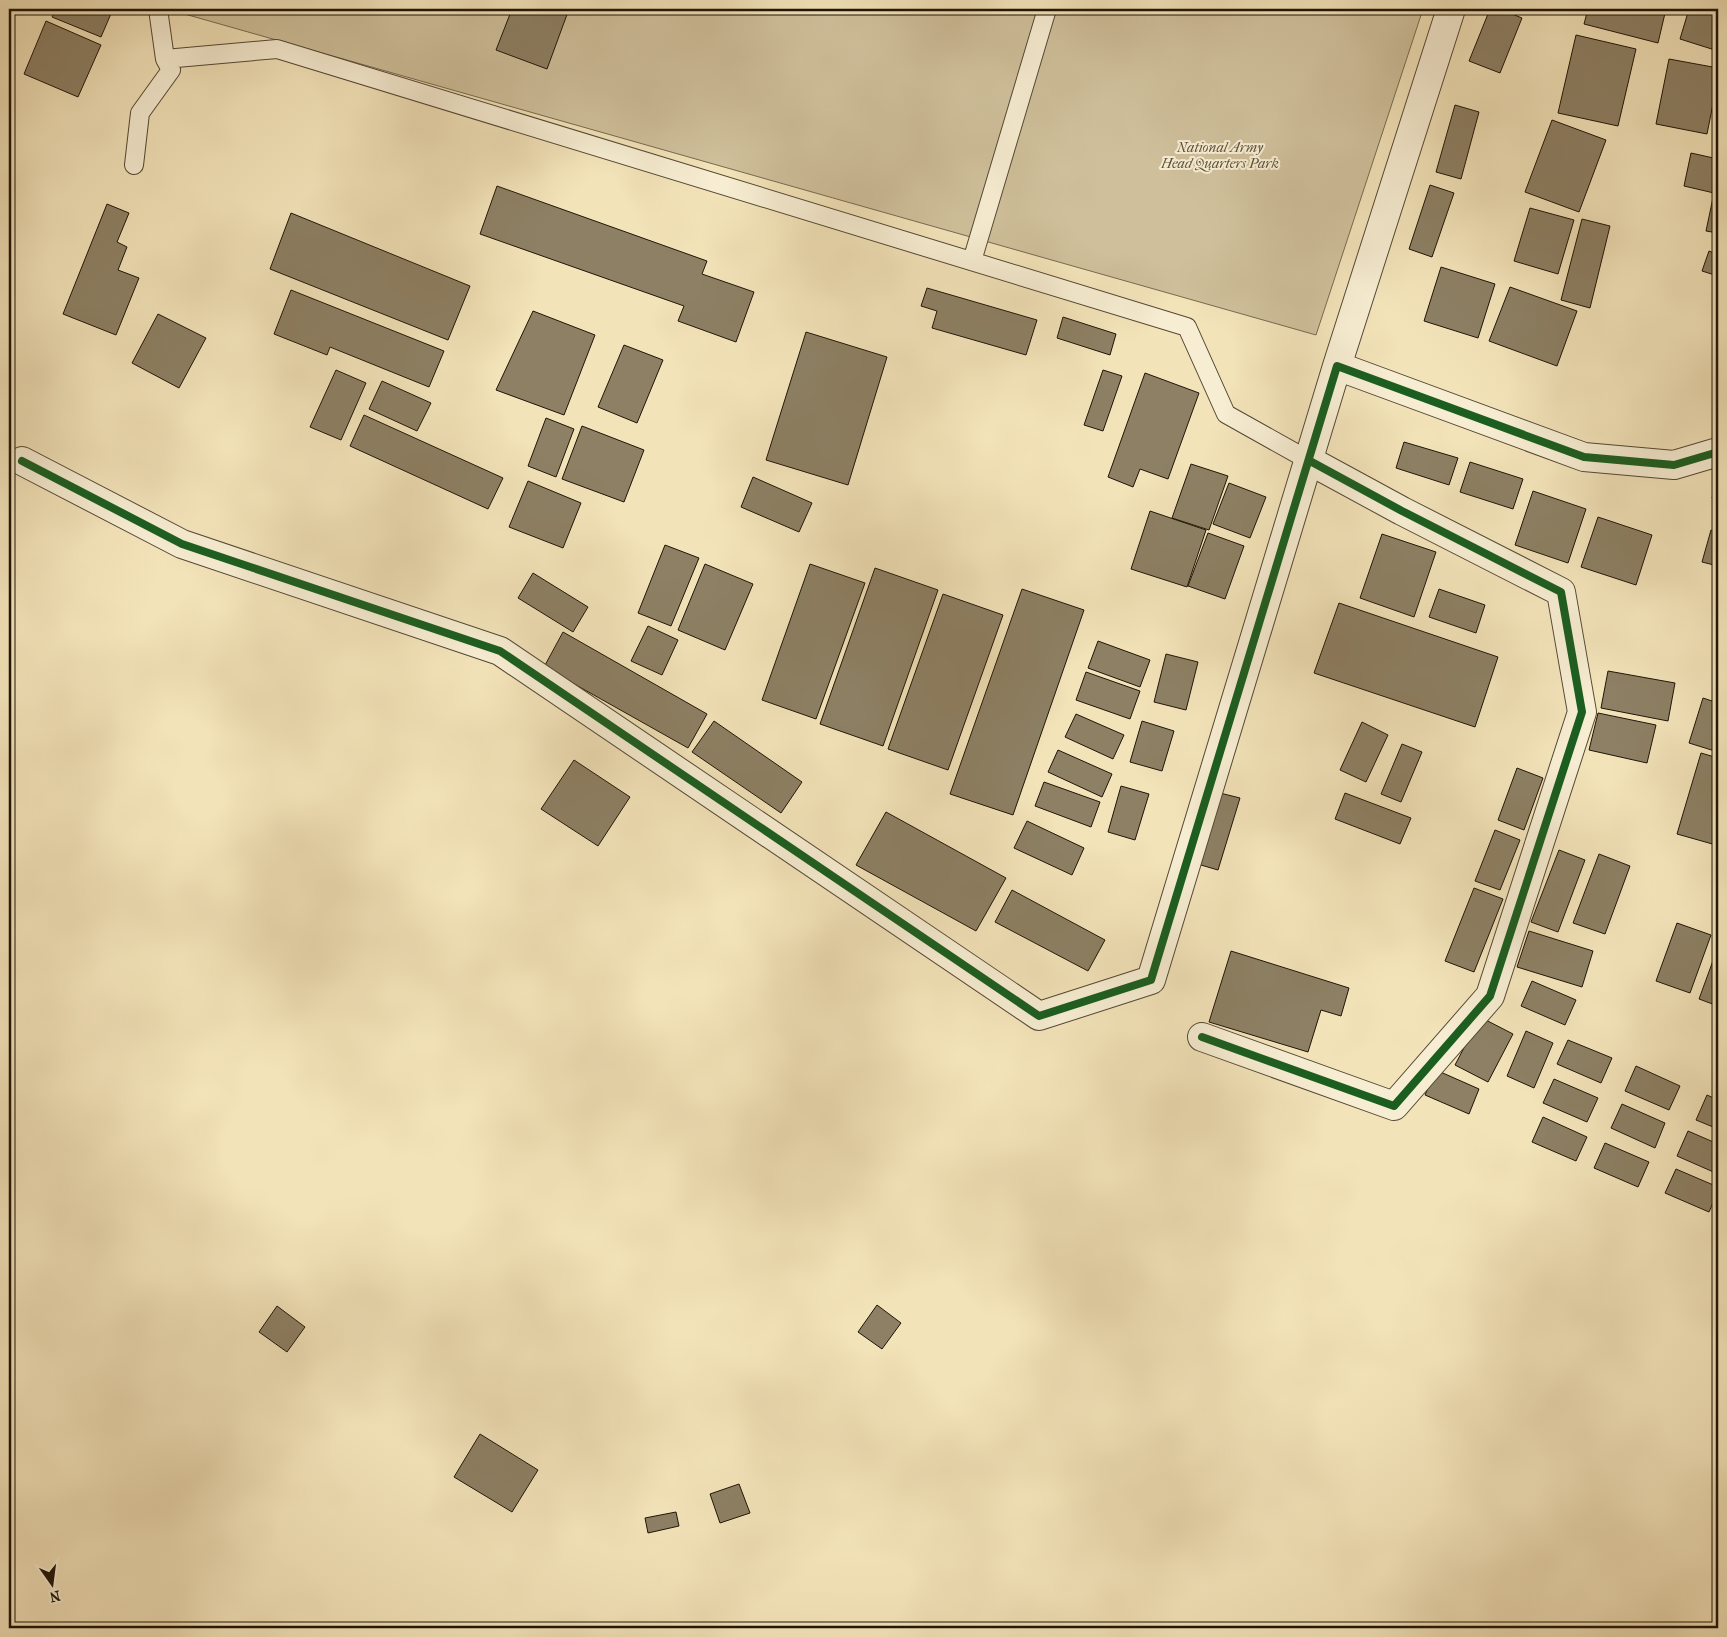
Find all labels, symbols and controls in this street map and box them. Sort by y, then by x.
park label: National Army Head Quarters Park [1160,139,1279,172]
north arrow [28,1560,78,1610]
text: N [47,1587,62,1606]

